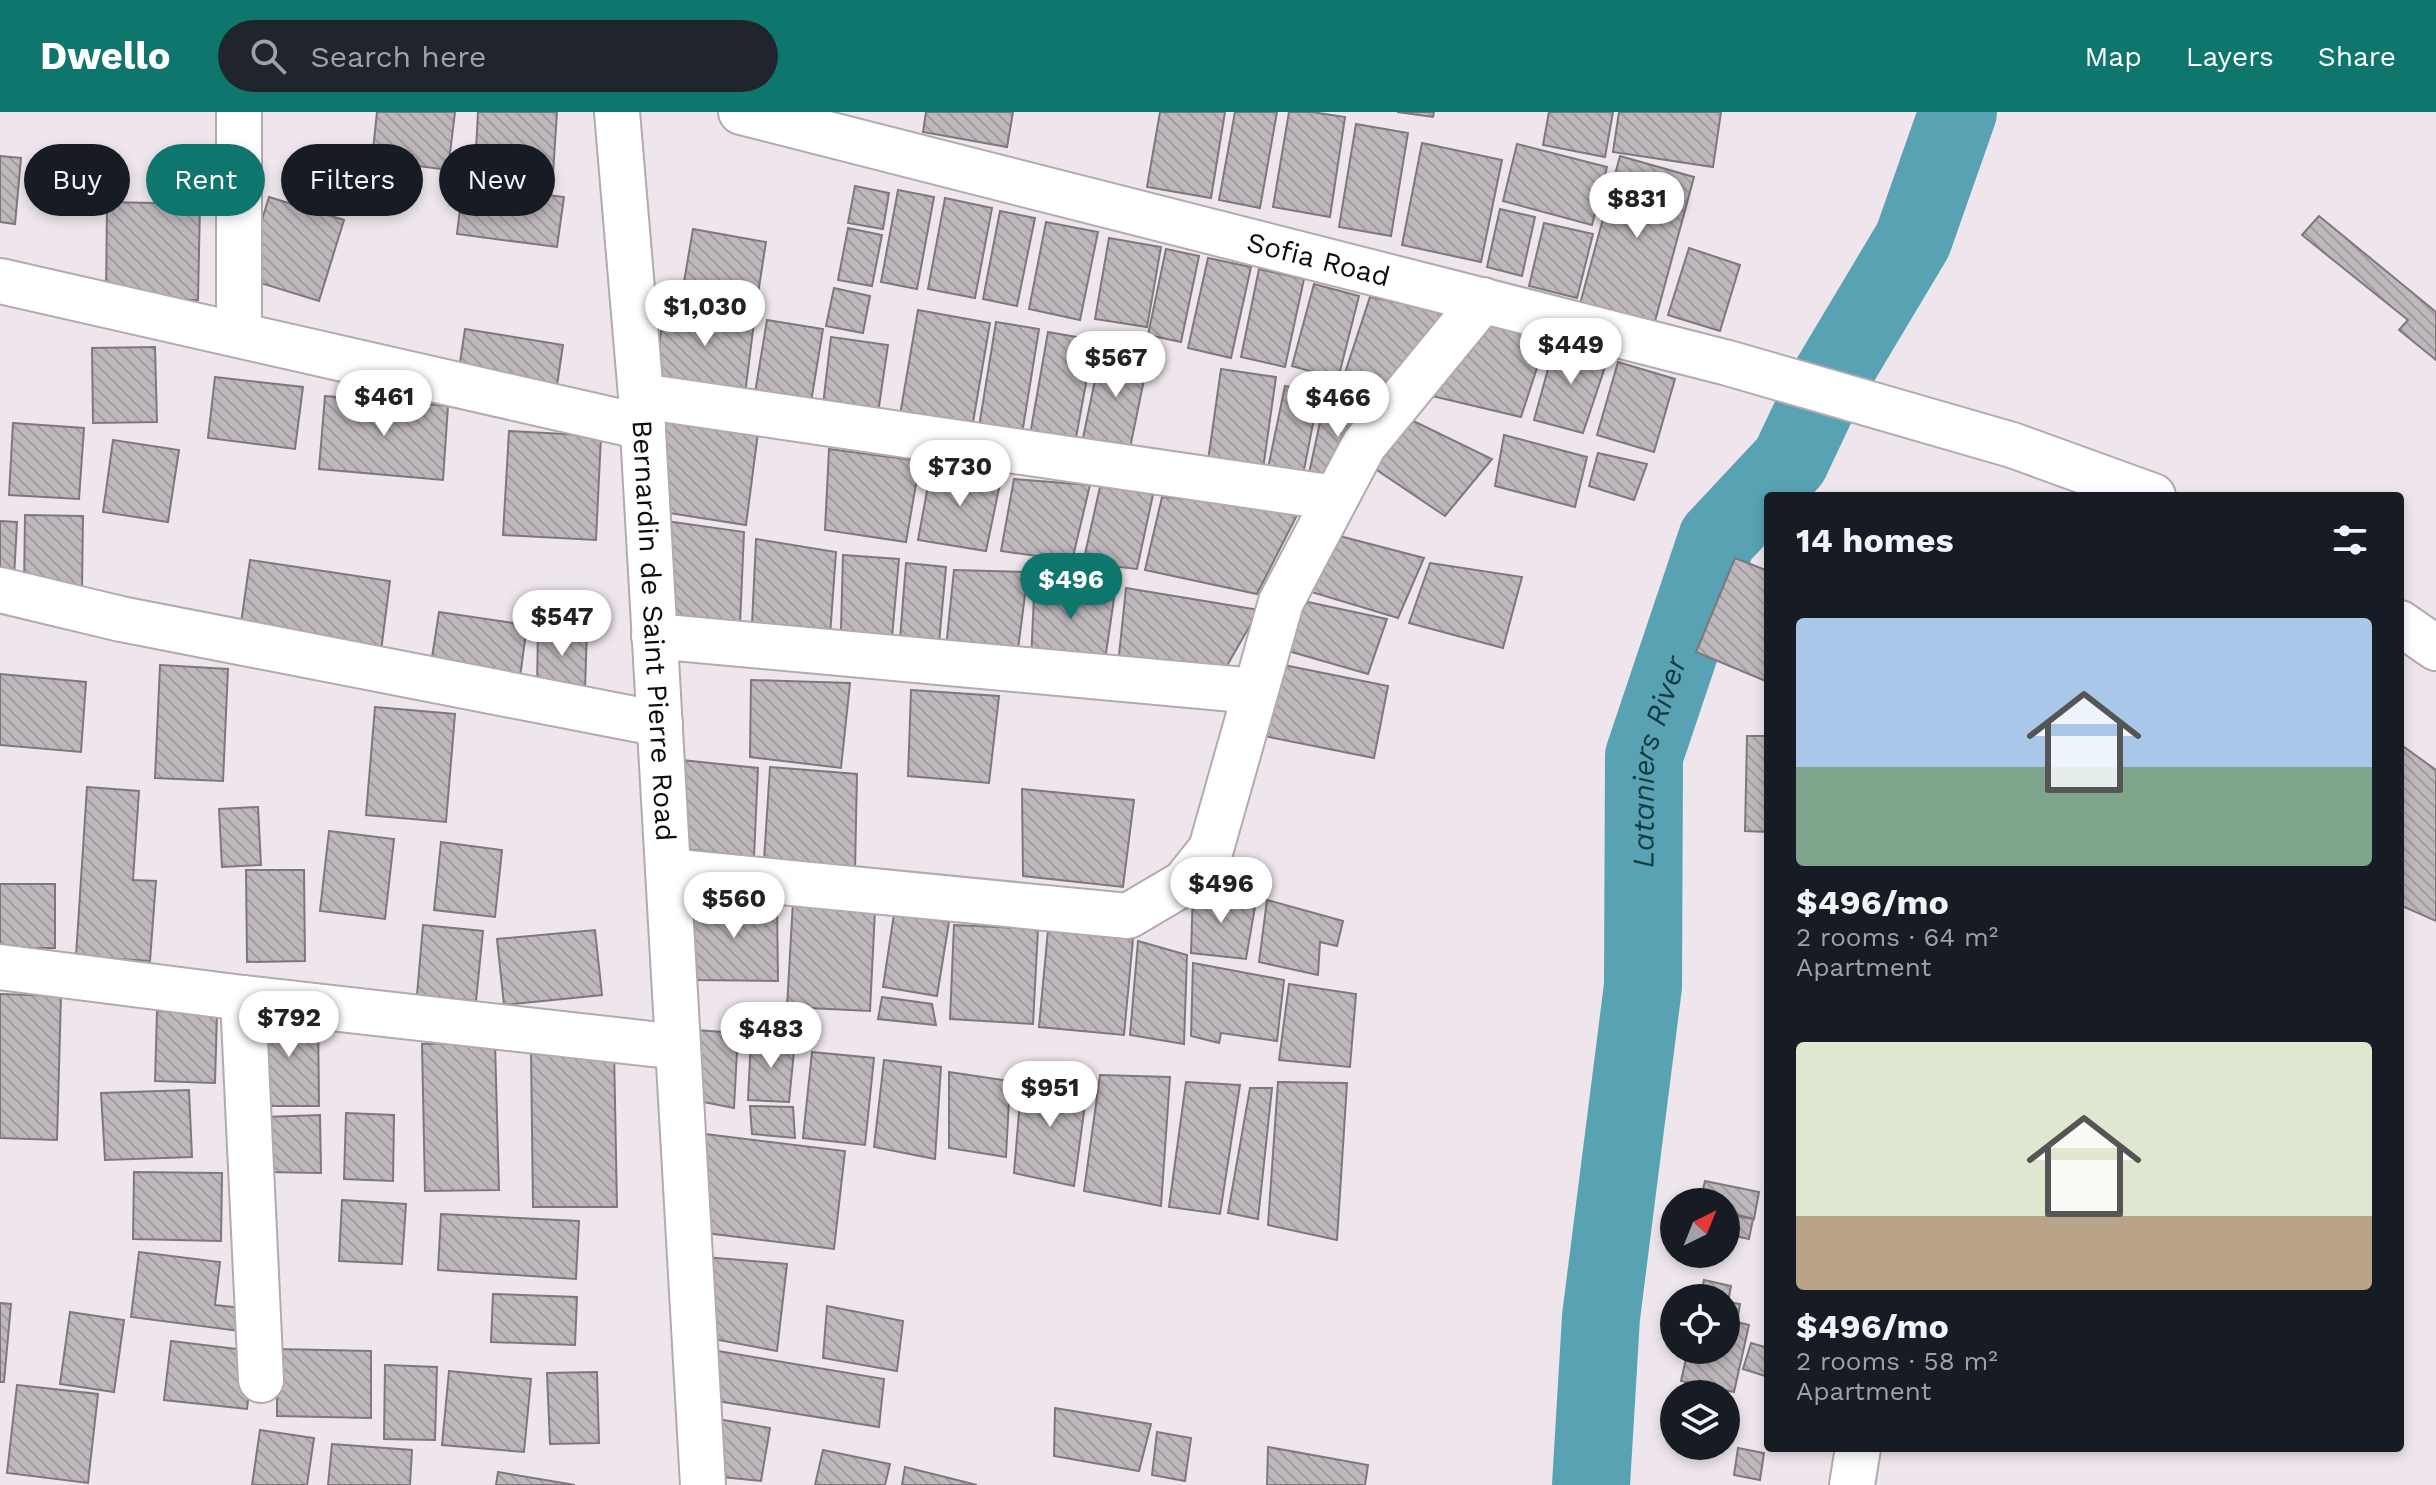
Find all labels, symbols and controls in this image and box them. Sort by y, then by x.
search box [218,20,778,92]
text: Dwello [40,34,170,78]
icon: search [246,34,290,78]
text: Search here [310,39,486,74]
text: Map [2085,40,2142,73]
text: Layers [2186,40,2274,73]
text: Share [2318,40,2396,73]
chip: Buy [24,144,130,216]
chip: Rent [146,144,265,216]
chip: Filters [281,144,423,216]
chip: New [439,144,555,216]
pin: $831 [1590,172,1684,240]
text: $831 [1607,183,1667,213]
street label: Sofia Road [1244,225,1393,293]
pin: $1,030 [640,280,770,348]
text: $1,030 [663,291,747,321]
pin: $449 [1524,318,1618,386]
text: $449 [1538,329,1604,359]
pin: $567 [1069,331,1163,399]
text: $567 [1084,342,1148,372]
pin: $461 [337,370,431,438]
pin: $466 [1291,371,1385,439]
text: $461 [354,381,414,411]
text: $466 [1305,382,1371,412]
street label: Bernardin de Saint Pierre Road [625,419,682,842]
pin: $730 [913,440,1007,508]
text: $730 [928,451,992,481]
icon: filters [2328,518,2372,562]
text: 14 homes [1796,520,1954,560]
pin: $496 [1024,553,1118,621]
text: $496 [1038,564,1104,594]
pin: $547 [515,590,609,658]
text: $547 [530,601,594,631]
water label: Lataniers River [1626,650,1694,868]
icon: home [2012,670,2156,814]
pin: $496 [1174,857,1268,925]
text: $496 [1188,868,1254,898]
pin: $560 [687,872,781,940]
text: $496/mo [1796,882,1949,922]
text: $560 [702,883,766,913]
text: 2 rooms · 64 m² [1796,922,1998,952]
text: Apartment [1796,952,1932,982]
pin: $792 [242,991,336,1059]
text: $792 [257,1002,321,1032]
pin: $483 [724,1002,818,1070]
text: $483 [739,1013,803,1043]
pin: $951 [1003,1061,1097,1129]
text: $951 [1021,1072,1079,1102]
icon: home [2012,1094,2156,1238]
north arrow [1660,1188,1740,1268]
map controls [1660,1188,1740,1460]
button: locate [1660,1284,1740,1364]
text: $496/mo [1796,1306,1949,1346]
text: 2 rooms · 58 m² [1796,1346,1998,1376]
text: Apartment [1796,1376,1932,1406]
button: layers [1660,1380,1740,1460]

